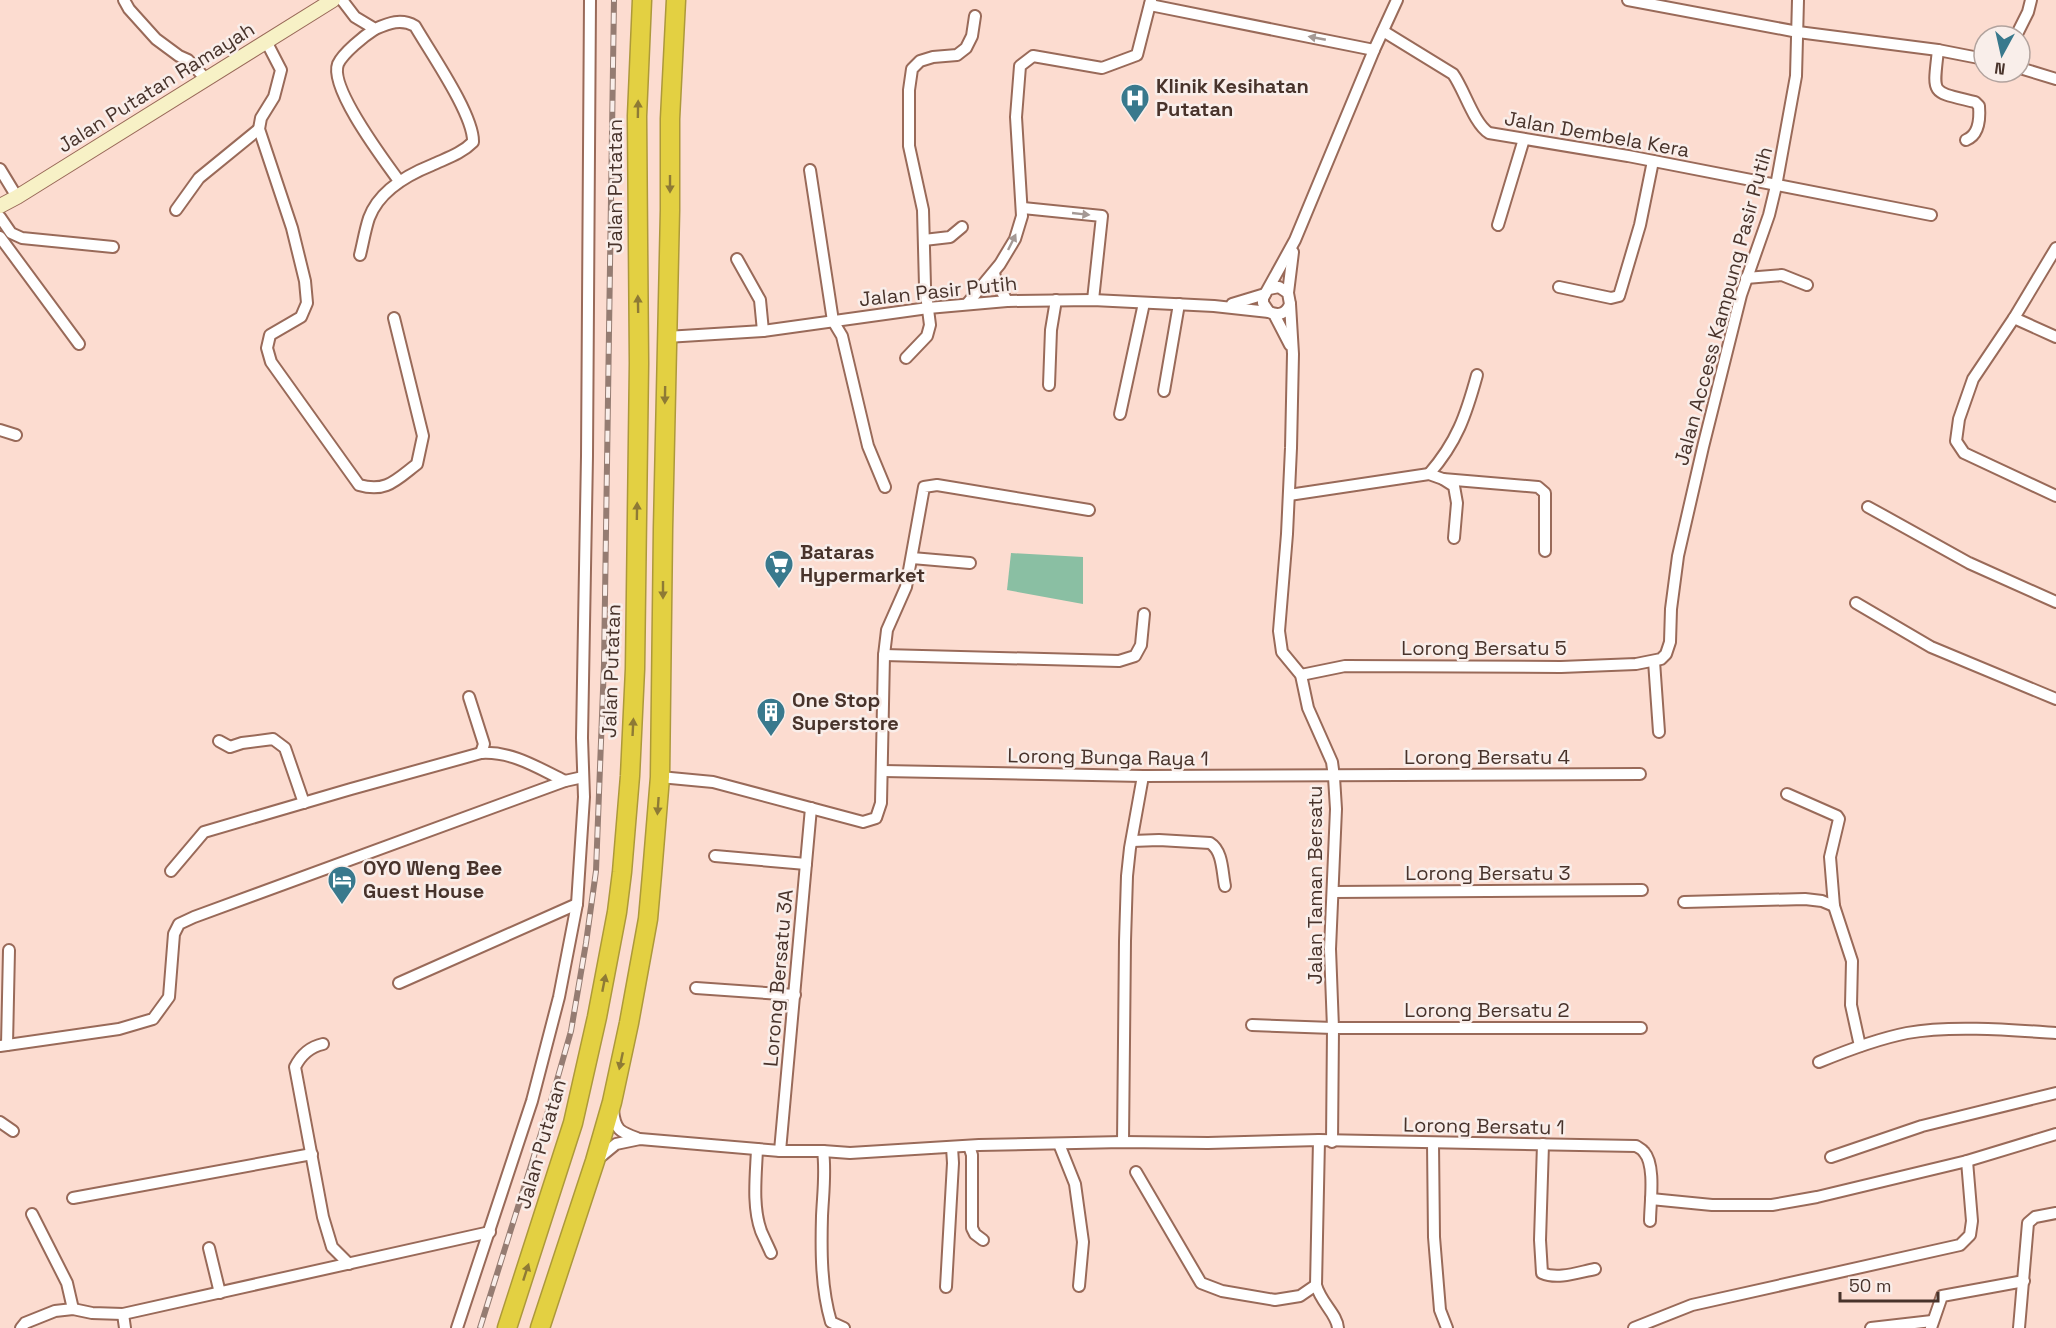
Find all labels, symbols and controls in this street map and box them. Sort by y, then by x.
street label: Jalan Putatan Ramayah [53,16,259,158]
north arrow [1972,24,2032,84]
one-way arrow [1307,33,1326,42]
text: N [1993,57,2007,80]
place label: Klinik Kesihatan Putatan [1156,73,1309,122]
hospital icon: Klinik Kesihatan Putatan [1119,82,1151,124]
one-way arrow [633,100,642,119]
street label: Jalan Dembela Kera [1502,105,1692,163]
street label: Jalan Putatan [602,119,628,253]
street label: Jalan Access Kampung Pasir Putih [1668,144,1778,468]
one-way arrow [665,175,675,194]
one-way arrow [1071,209,1090,219]
one-way arrow [1007,233,1017,251]
street label: Jalan Pasir Putih [858,270,1018,312]
one-way arrow [633,295,643,314]
one-way arrow [660,386,670,405]
one-way arrow [632,502,642,521]
place label: Bataras Hypermarket [800,539,925,588]
supermarket icon: Bataras Hypermarket [763,548,795,590]
one-way arrow [658,581,668,600]
street label: Jalan Putatan [596,604,626,738]
street label: Lorong Bersatu 5 [1401,635,1567,661]
place label: One Stop Superstore [792,687,899,736]
building icon: One Stop Superstore [755,696,787,738]
one-way arrow [628,718,637,737]
street label: Lorong Bunga Raya 1 [1007,742,1209,772]
street label: Lorong Bersatu 4 [1404,744,1570,770]
street label: Jalan Taman Bersatu [1302,786,1328,984]
one-way arrow [654,797,663,816]
place label: OYO Weng Bee Guest House [363,855,502,904]
street label: Lorong Bersatu 3 [1405,860,1571,886]
hotel icon: OYO Weng Bee Guest House [326,864,358,906]
street label: Lorong Bersatu 3A [757,888,799,1068]
one-way arrow [600,973,609,992]
street label: Lorong Bersatu 2 [1404,997,1570,1023]
one-way arrow [616,1052,625,1071]
street label: Jalan Putatan [510,1076,572,1212]
street label: Lorong Bersatu 1 [1403,1112,1565,1140]
one-way arrow [521,1263,531,1281]
scale bar [1840,1265,1938,1303]
text: 50 m [1849,1274,1891,1297]

